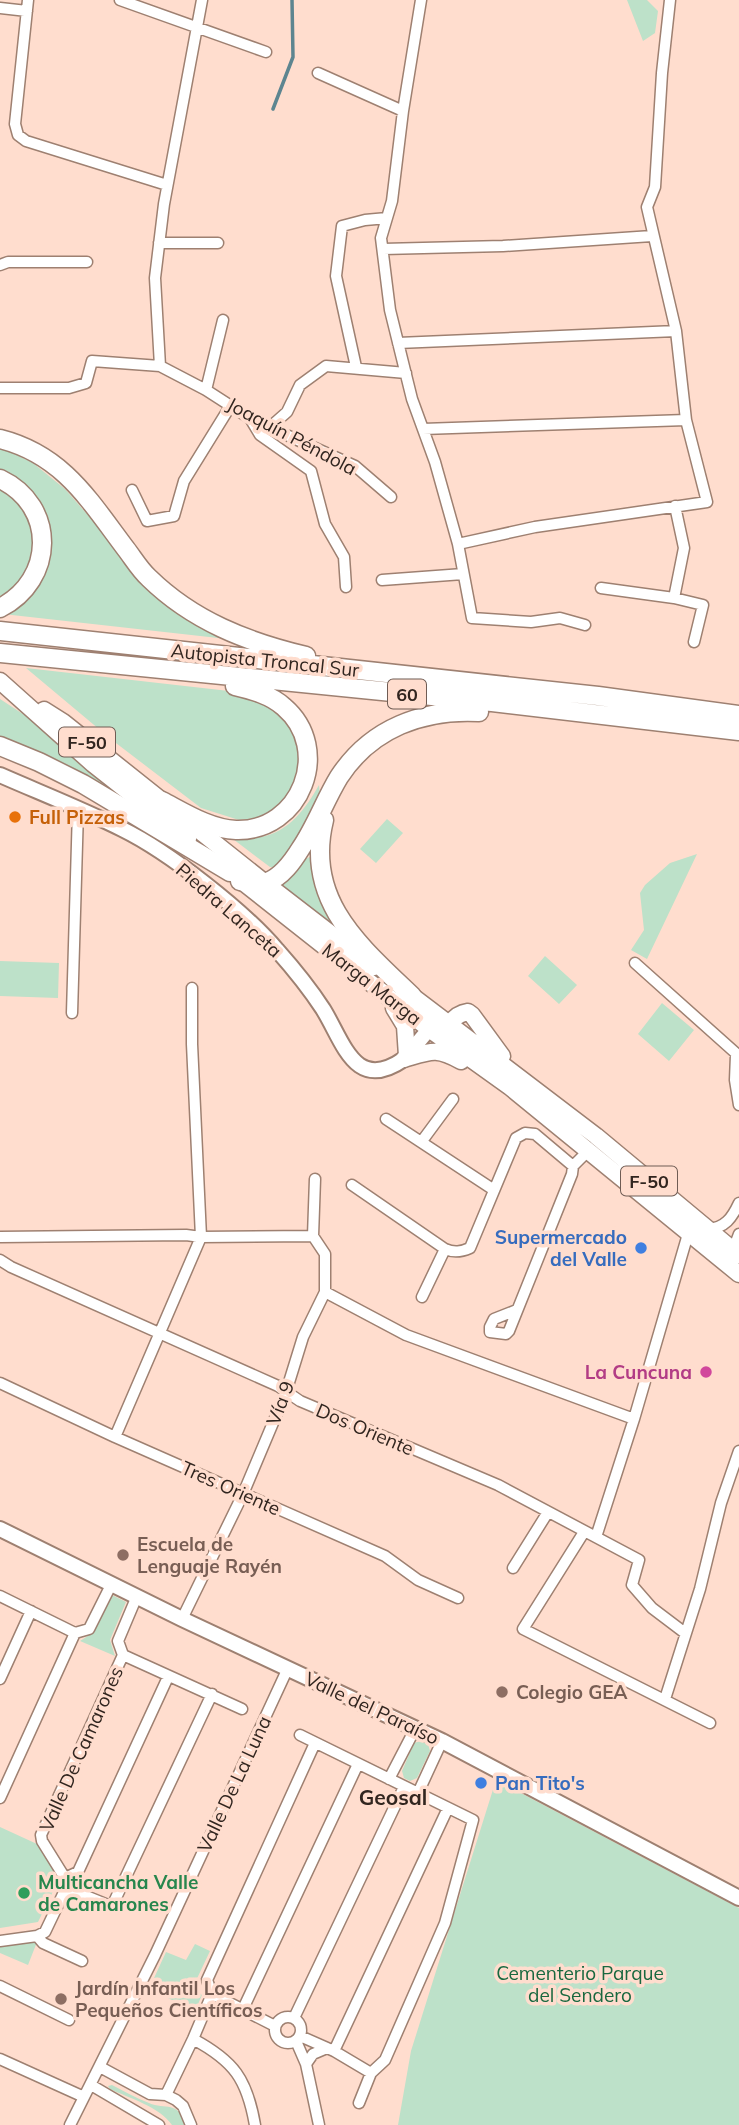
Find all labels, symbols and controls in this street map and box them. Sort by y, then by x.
street label: Joaquín Péndola [223,392,361,480]
street label: Autopista Troncal Sur [170,638,360,682]
road number: 60 [388,680,426,708]
road number: F-50 [59,728,115,756]
place label: Full Pizzas [29,805,125,829]
marker: Full Pizzas [7,809,23,825]
street label: Piedra Lanceta [171,858,287,962]
street label: Marga Marga [317,938,427,1030]
road number: F-50 [621,1166,677,1196]
place label: Supermercado del Valle [495,1225,627,1271]
marker: Supermercado del Valle [633,1240,649,1256]
place label: La Cuncuna [585,1360,692,1384]
marker: La Cuncuna [698,1364,714,1380]
street label: Vía 9 [261,1377,299,1429]
street label: Dos Oriente [313,1398,417,1460]
street label: Tres Oriente [178,1455,284,1521]
place label: Escuela de Lenguaje Rayén [137,1532,282,1578]
marker: Escuela de Lenguaje Rayén [115,1547,131,1563]
street label: Valle De Camarones [34,1663,128,1835]
street label: Valle del Paraíso [301,1666,443,1750]
place label: Colegio GEA [516,1680,628,1704]
marker: Colegio GEA [494,1684,510,1700]
street label: Valle De La Luna [192,1712,276,1856]
place label: Pan Tito's [495,1771,585,1795]
marker: Pan Tito's [473,1775,489,1791]
district label: Geosal [359,1784,427,1810]
place label: Multicancha Valle de Camarones [38,1870,198,1916]
marker: Multicancha Valle de Camarones [16,1885,32,1901]
park label: Cementerio Parque del Sendero [496,1961,664,2007]
place label: Jardín Infantil Los Pequeños Científicos [75,1976,263,2022]
marker: Jardín Infantil Los Pequeños Científicos [53,1991,69,2007]

